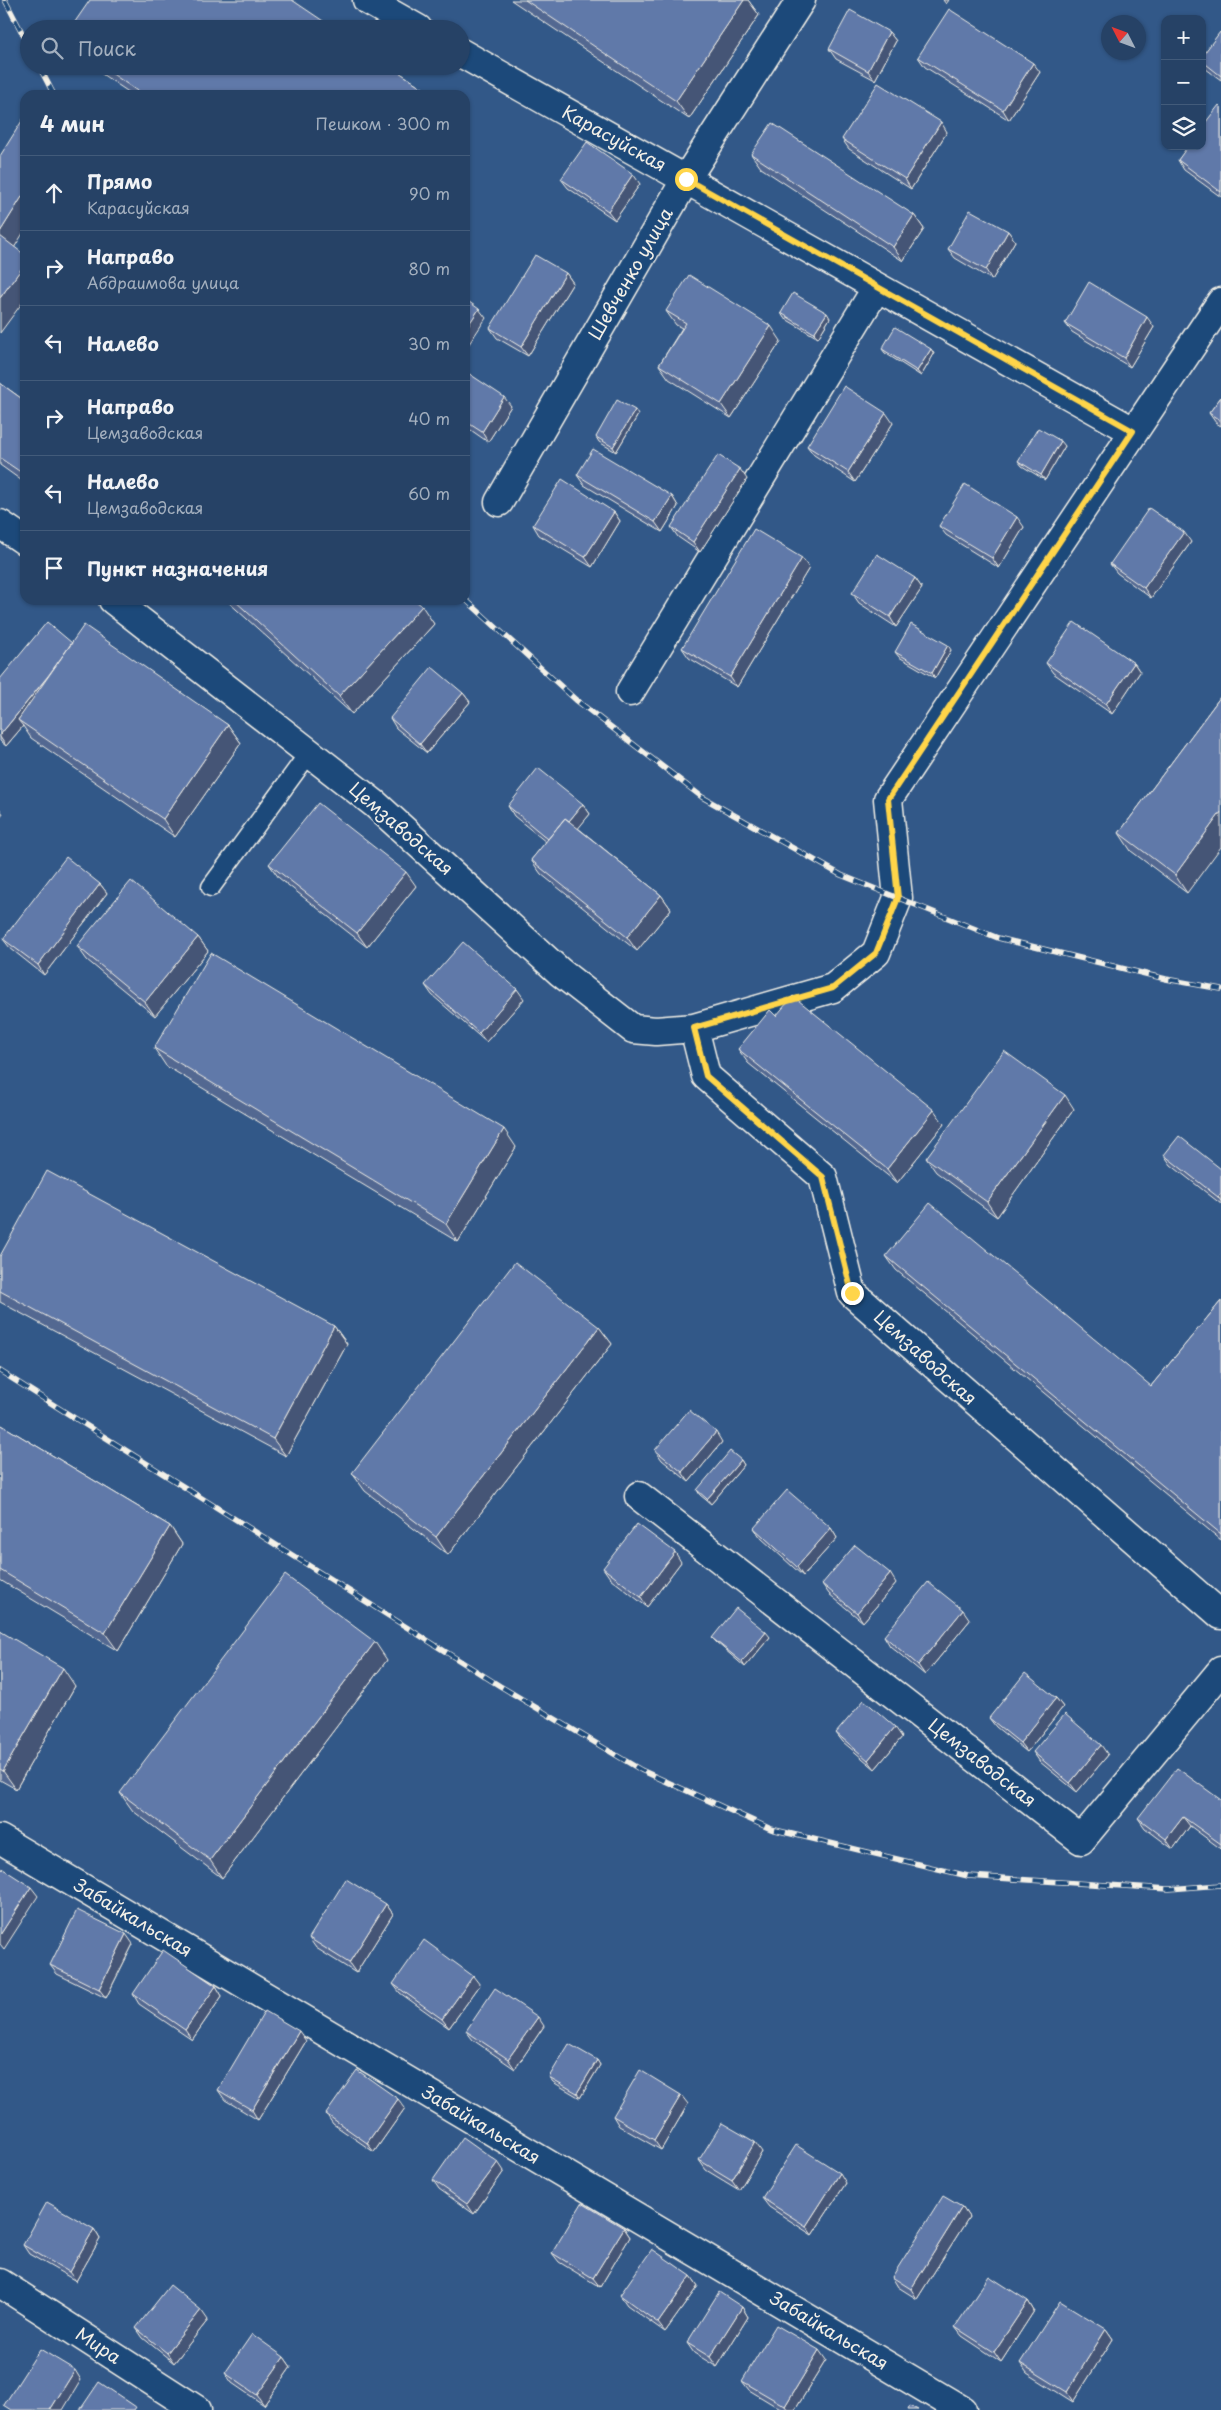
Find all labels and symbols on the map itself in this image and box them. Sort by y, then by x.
north arrow [1101,15,1146,60]
street label: Карасуйская [558,98,672,178]
route start [675,168,698,191]
street label: Шевченко улица [581,201,679,345]
street label: Цемзаводская [344,775,460,881]
route end [841,1282,864,1305]
street label: Цемзаводская [868,1303,984,1411]
street label: Цемзаводская [923,1711,1043,1813]
street label: Забайкальская [69,1870,198,1963]
street label: Забайкальская [417,2077,546,2170]
street label: Забайкальская [765,2283,894,2376]
street label: Мира [71,2320,128,2370]

